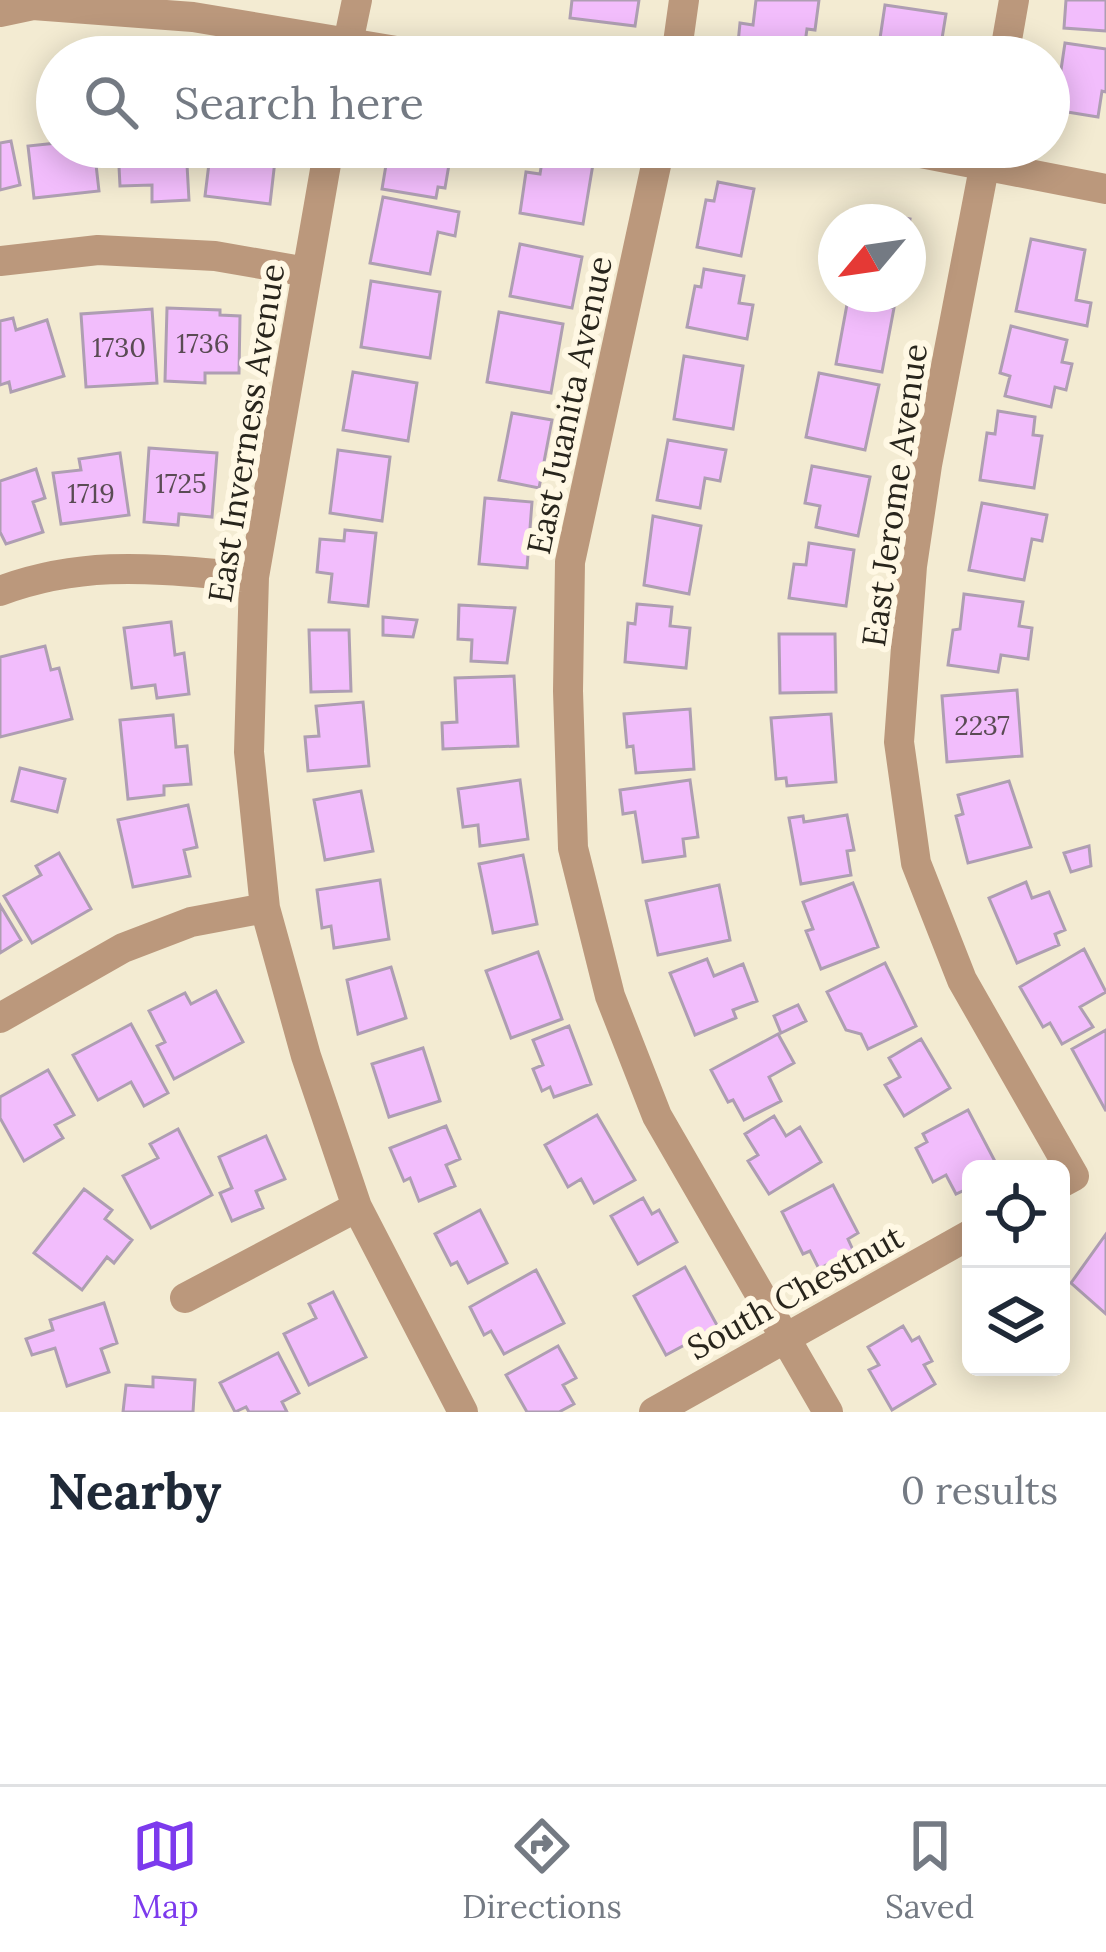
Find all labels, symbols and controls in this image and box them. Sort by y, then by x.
search box [36,36,1070,168]
icon: search [78,69,144,135]
text: Search here [174,74,424,131]
north arrow [818,204,926,312]
street label: East Juanita Avenue [517,252,621,558]
street label: East Inverness Avenue [198,261,294,605]
house number: 1736 [177,326,229,360]
house number: 1730 [92,330,146,364]
street label: East Jerome Avenue [852,341,936,649]
house number: 1725 [155,466,207,500]
house number: 1719 [67,476,115,510]
house number: 2237 [954,708,1010,742]
map controls [962,1160,1070,1376]
button: locate [962,1160,1070,1268]
street label: South Chestnut [680,1215,910,1369]
button: layers [962,1268,1070,1376]
text: Nearby [48,1458,221,1523]
text: 0 results [901,1465,1058,1515]
tab: Map [132,1813,199,1927]
tab: Directions [462,1813,622,1927]
tab: Saved [885,1813,974,1927]

